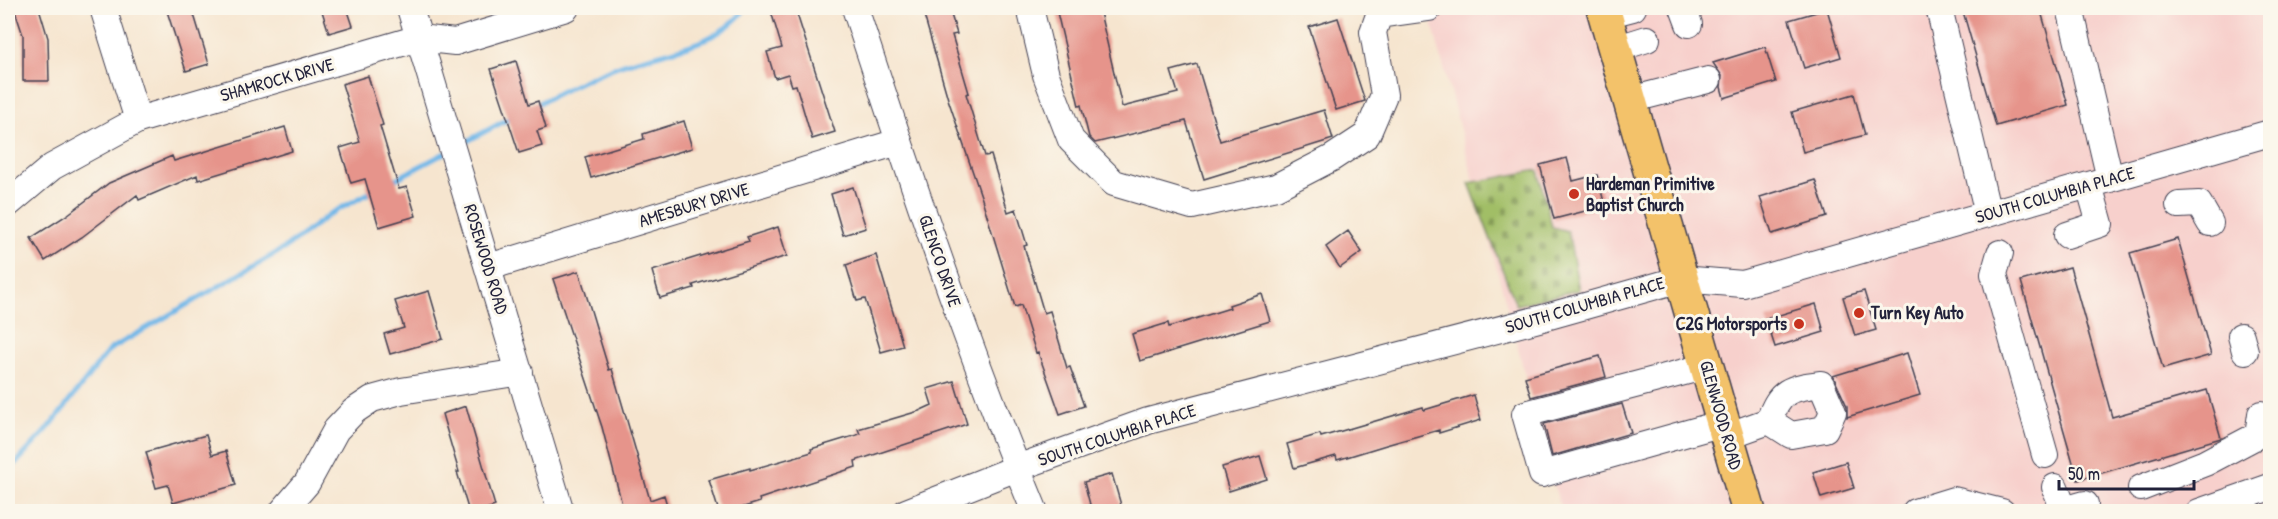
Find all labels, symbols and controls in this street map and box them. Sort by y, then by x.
street label: SHAMROCK DRIVE [217,51,336,108]
street label: SOUTH COLUMBIA PLACE [1972,160,2137,229]
place label: Hardeman Primitive Baptist Church [1586,171,1715,218]
street label: AMESBURY DRIVE [636,176,752,233]
marker: Hardeman Primitive Baptist Church [1567,187,1581,201]
street label: ROSEWOOD ROAD [458,201,515,317]
street label: GLENCO DRIVE [913,211,968,310]
street label: SOUTH COLUMBIA PLACE [1502,270,1667,339]
place label: Turn Key Auto [1870,300,1964,326]
marker: Turn Key Auto [1852,306,1866,320]
place label: C2G Motorsports [1676,311,1787,337]
marker: C2G Motorsports [1792,317,1806,331]
street label: GLENWOOD ROAD [1694,357,1749,473]
street label: SOUTH COLUMBIA PLACE [1035,397,1199,472]
scale bar [2059,453,2194,491]
text: 50 m [2068,461,2100,486]

